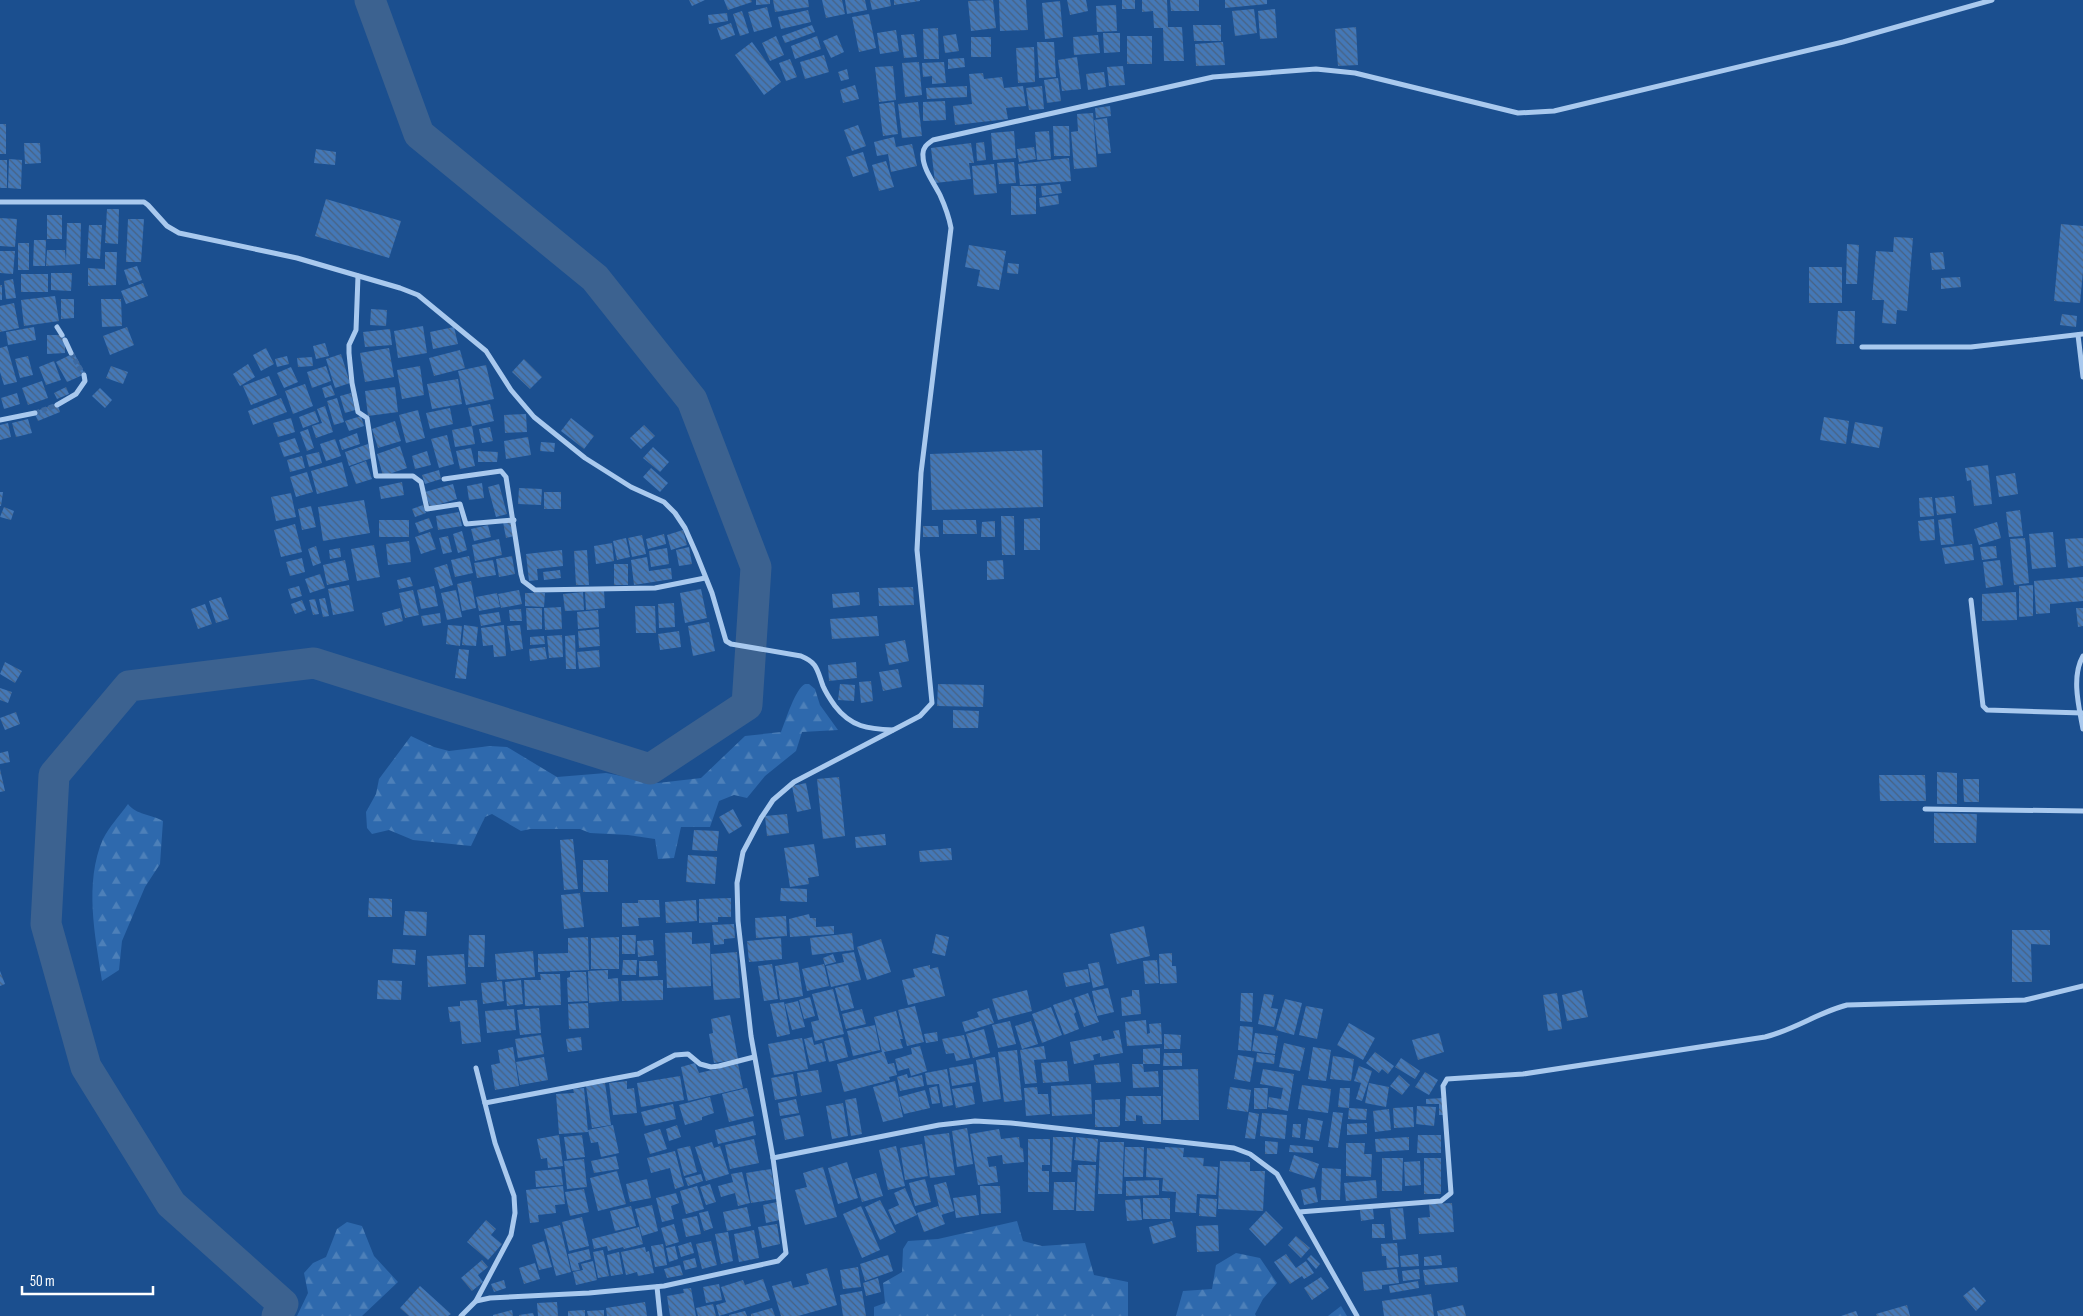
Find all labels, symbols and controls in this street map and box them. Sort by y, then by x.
scale bar [22,1264,154,1296]
text: 50 m [30,1272,55,1291]

